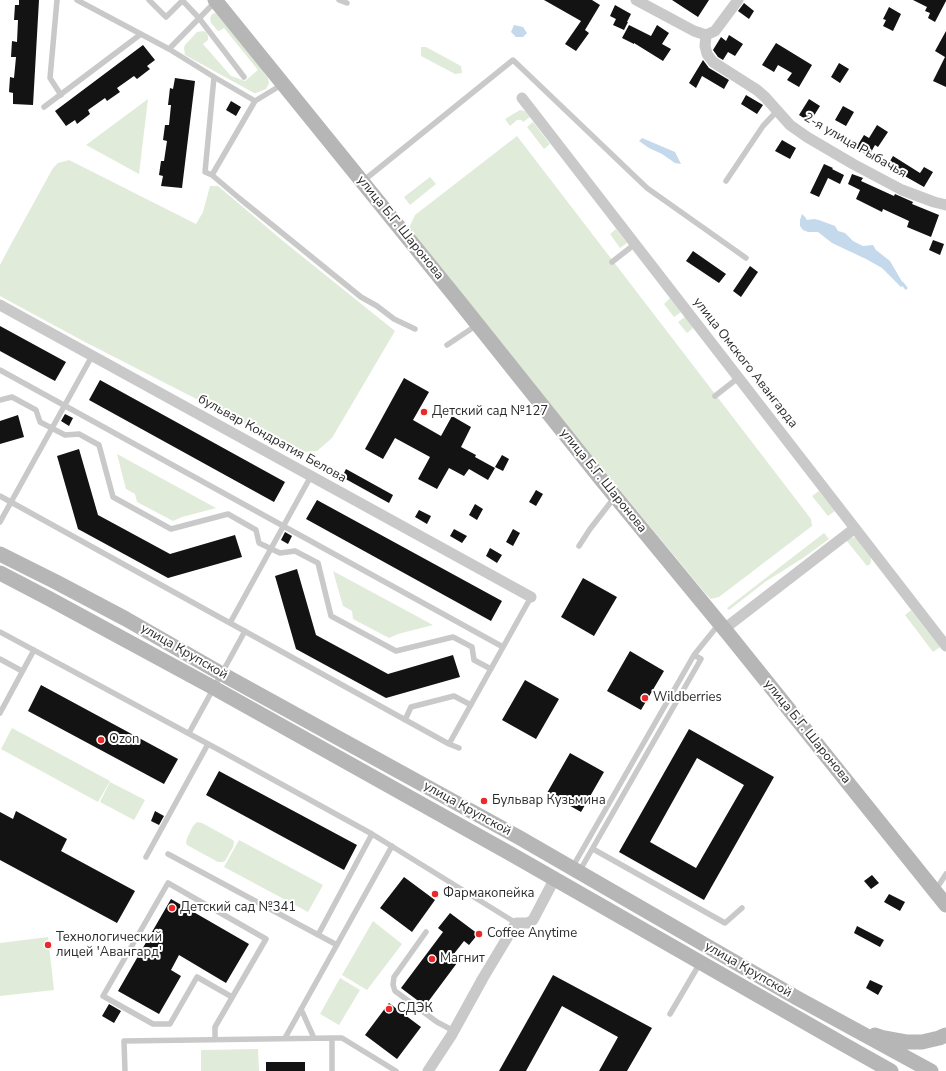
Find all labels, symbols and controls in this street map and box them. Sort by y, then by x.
street label: 2-я улица Рыбачья [801,110,909,182]
street label: улица Б.Г. Шаронова [353,173,447,283]
street label: улица Омского Авангарда [689,295,801,431]
street label: бульвар Кондратия Белова [195,392,349,486]
place label: Детский сад №127 [432,404,548,420]
marker: Детский сад №127 [419,407,429,417]
street label: улица Б.Г. Шаронова [556,426,650,536]
street label: улица Крупской [138,621,230,683]
street label: улица Б.Г. Шаронова [760,677,854,787]
place label: Wildberries [653,690,722,706]
marker: Wildberries [640,693,650,703]
place label: Ozon [109,732,139,748]
marker: Ozon [96,735,106,745]
street label: улица Крупской [420,778,514,840]
place label: Бульвар Кузьмина [492,793,606,809]
marker: Бульвар Кузьмина [479,796,489,806]
place label: Фармакопейка [443,886,535,902]
marker: Фармакопейка [430,889,440,899]
place label: Детский сад №341 [180,900,296,916]
marker: Детский сад №341 [167,903,177,913]
place label: Coffee Anytime [487,926,577,942]
marker: Coffee Anytime [474,929,484,939]
place label: Технологический лицей 'Авангард' [56,930,162,961]
street label: улица Крупской [702,939,794,1001]
marker: Технологический лицей 'Авангард' [43,940,53,950]
place label: Магнит [440,951,485,967]
marker: Магнит [427,954,437,964]
place label: СДЭК [397,1001,433,1017]
marker: СДЭК [384,1004,394,1014]

